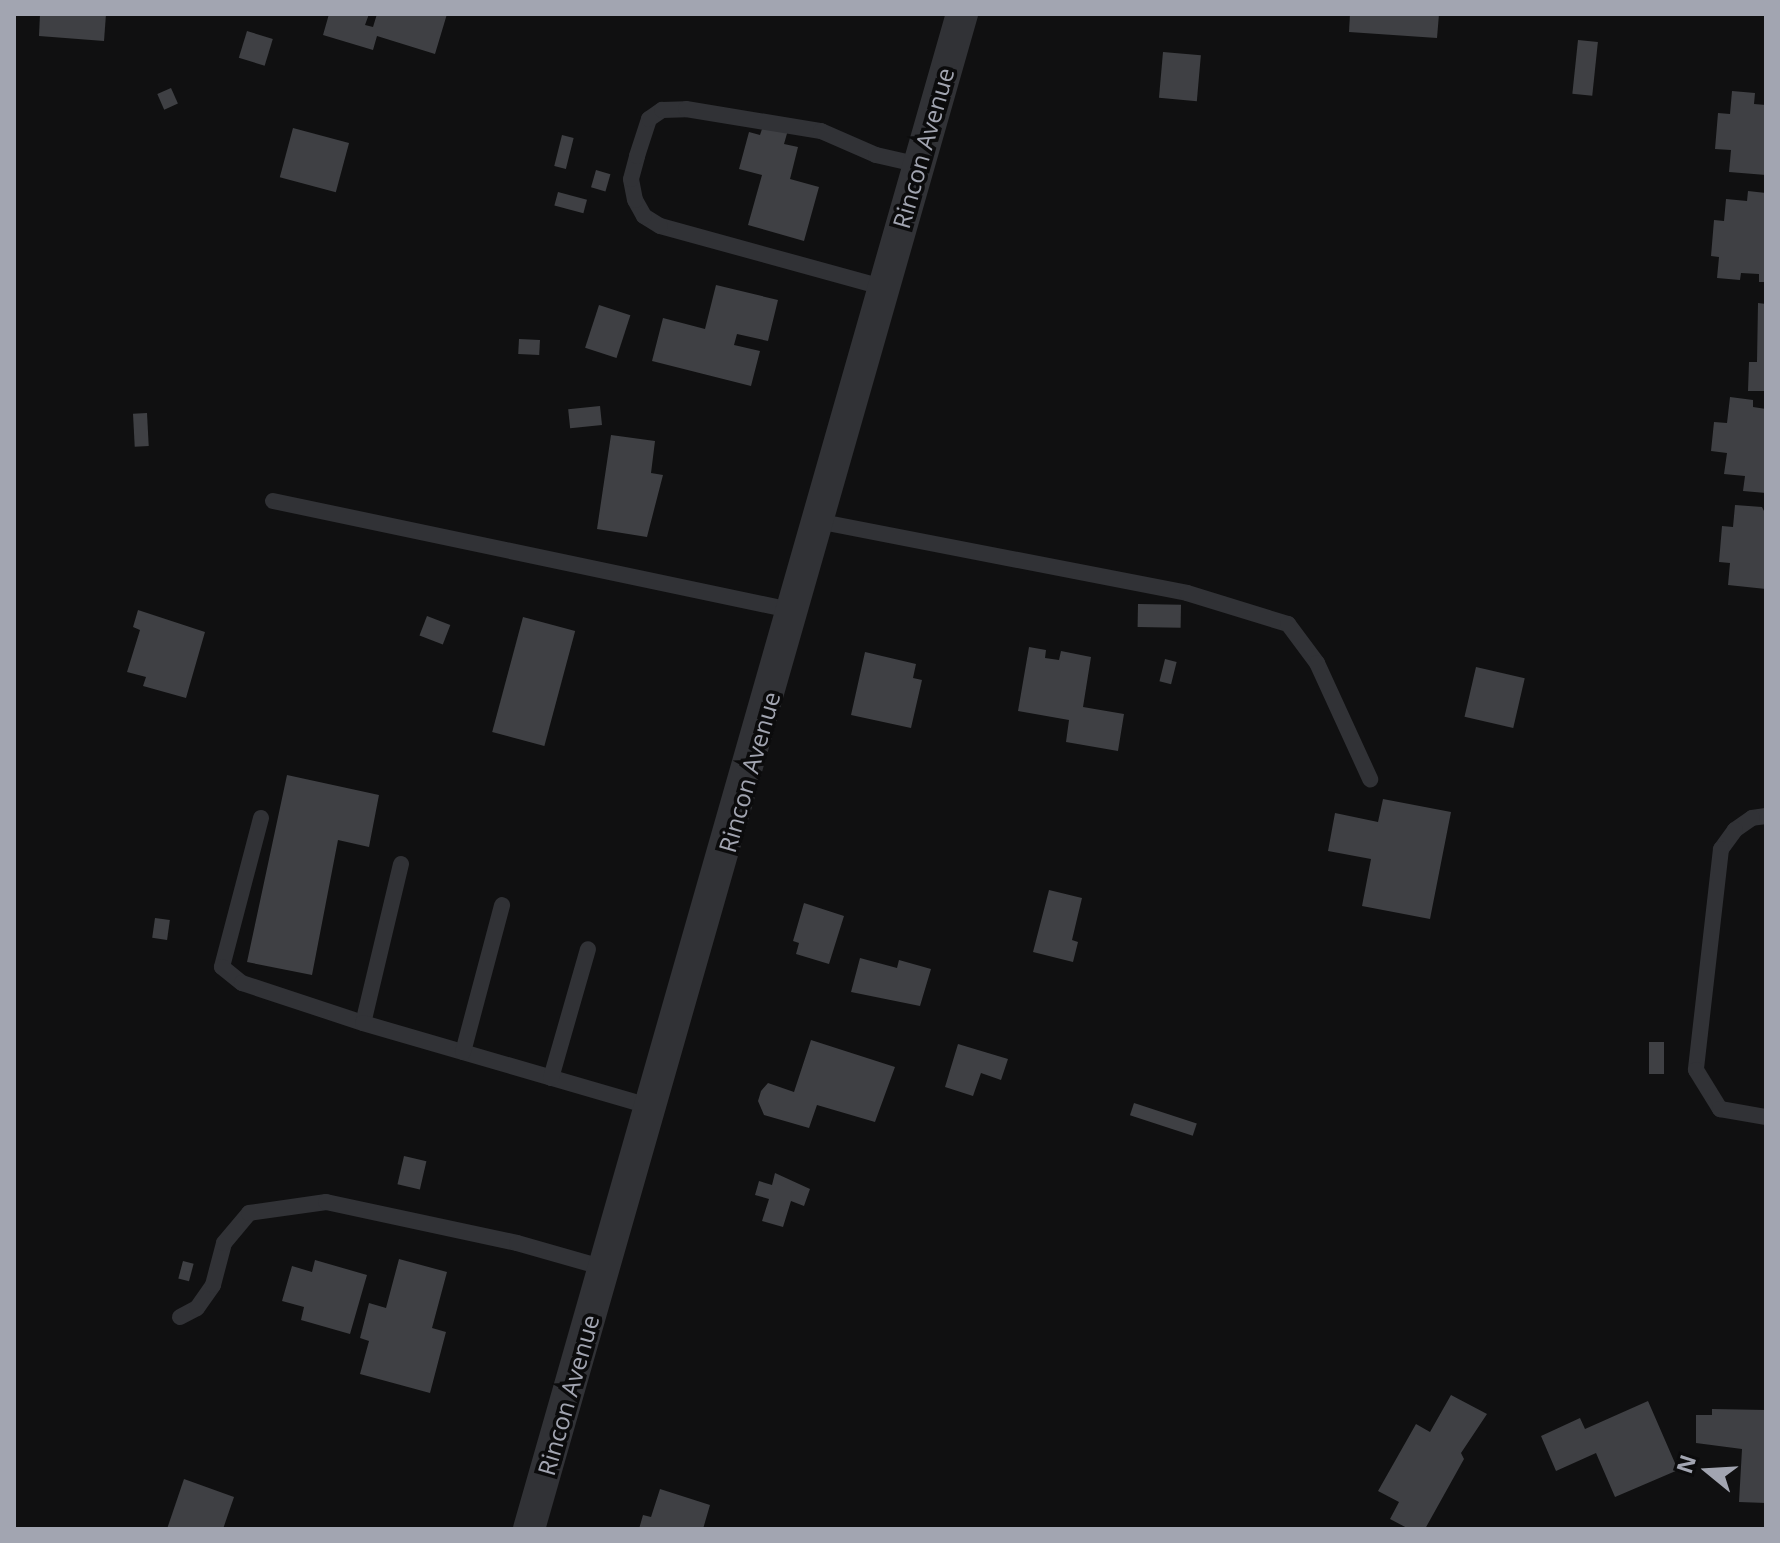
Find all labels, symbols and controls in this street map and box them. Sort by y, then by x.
street label: Rincon Avenue [886,64,960,232]
street label: Rincon Avenue [712,688,786,856]
street label: Rincon Avenue [531,1311,605,1479]
north arrow [1668,1431,1748,1511]
text: N [1668,1450,1702,1477]

